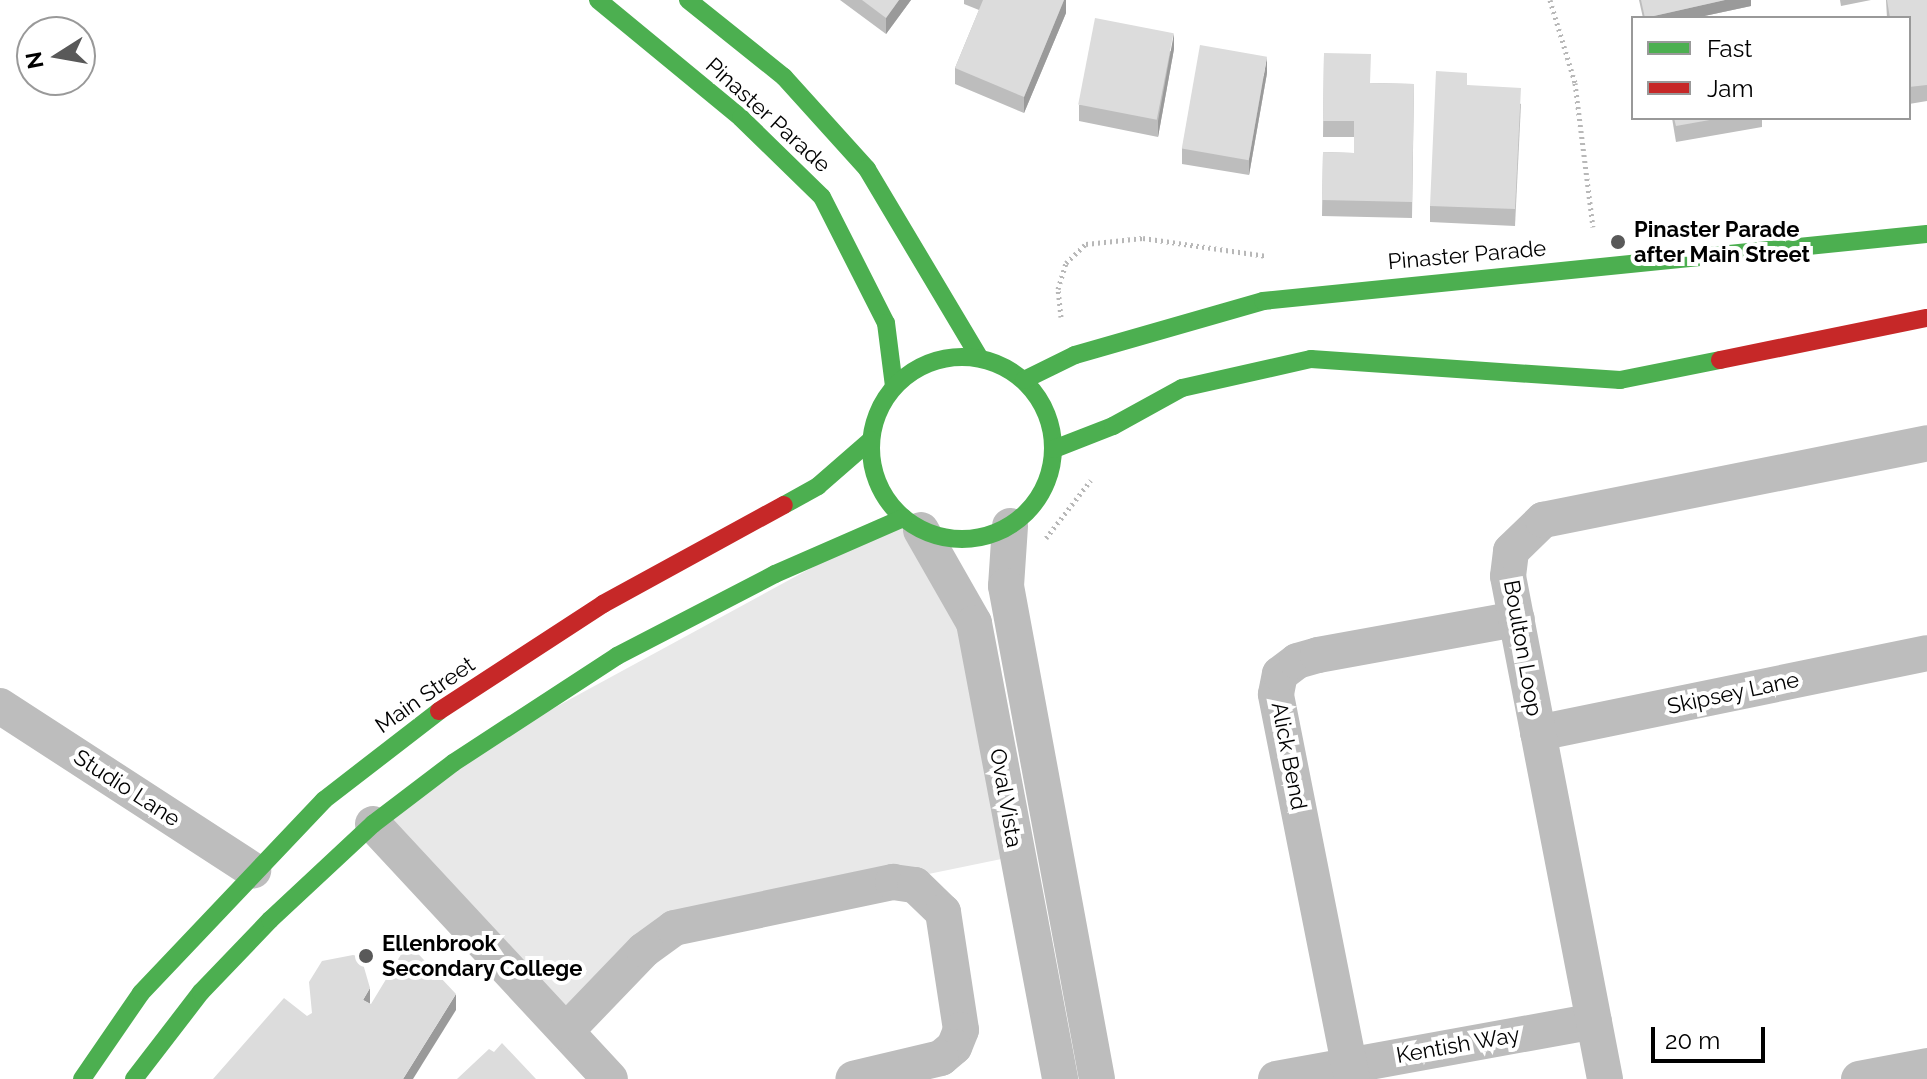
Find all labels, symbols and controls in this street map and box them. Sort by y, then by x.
north arrow [16,16,96,96]
legend [1631,16,1911,120]
text: Fast [1707,34,1752,63]
text: N [20,49,49,71]
street label: Pinaster Parade [700,52,836,178]
text: Jam [1707,74,1753,103]
place label: Pinaster Parade after Main Street [1634,216,1810,268]
marker: Pinaster Parade after Main Street [1609,233,1627,251]
street label: Pinaster Parade [1387,235,1547,275]
street label: Boulton Loop [1498,578,1548,718]
street label: Main Street [370,651,480,739]
street label: Skipsey Lane [1664,666,1802,720]
street label: Alick Bend [1266,700,1312,812]
street label: Studio Lane [69,744,185,832]
street label: Oval Vista [984,746,1028,850]
place label: Ellenbrook Secondary College [382,930,583,982]
marker: Ellenbrook Secondary College [357,947,375,965]
scale bar [1655,1011,1769,1061]
street label: Kentish Way [1394,1021,1522,1069]
text: 20 m [1665,1026,1720,1055]

